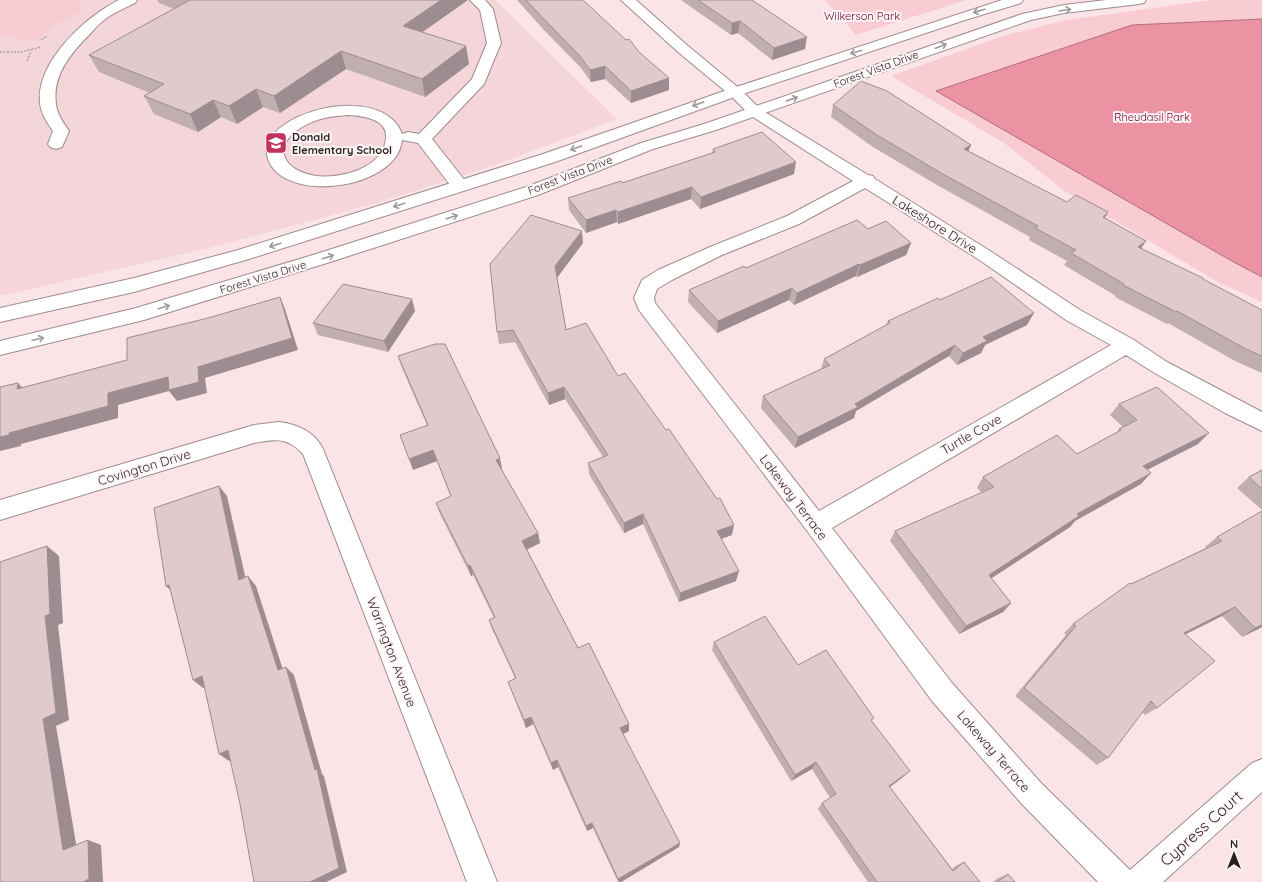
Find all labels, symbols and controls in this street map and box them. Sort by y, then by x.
one-way arrow [1058,5,1071,13]
one-way arrow [973,8,986,15]
park label: Wilkerson Park [824,9,900,23]
one-way arrow [934,42,947,49]
street label: Forest Vista Drive [832,47,920,91]
one-way arrow [849,49,862,56]
one-way arrow [785,95,798,102]
one-way arrow [693,101,705,109]
park label: Rheudasil Park [1114,110,1190,124]
school or university icon: Donald Elementary School [263,130,289,156]
place label: Donald Elementary School [292,130,392,157]
one-way arrow [570,144,582,152]
street label: Forest Vista Drive [526,152,614,198]
street label: Lakeshore Drive [890,192,980,256]
one-way arrow [393,202,406,209]
one-way arrow [446,212,458,220]
one-way arrow [269,242,282,249]
one-way arrow [322,252,334,260]
street label: Forest Vista Drive [218,257,308,297]
one-way arrow [157,303,170,310]
one-way arrow [31,335,44,342]
street label: Turtle Cove [938,410,1004,458]
street label: Covington Drive [96,445,192,489]
street label: Lakeway Terrace [757,451,831,543]
street label: Warrington Avenue [364,595,420,709]
street label: Lakeway Terrace [954,707,1034,795]
street label: Cypress Court [1156,786,1246,870]
north arrow [1214,834,1254,874]
text: N [1230,837,1238,851]

